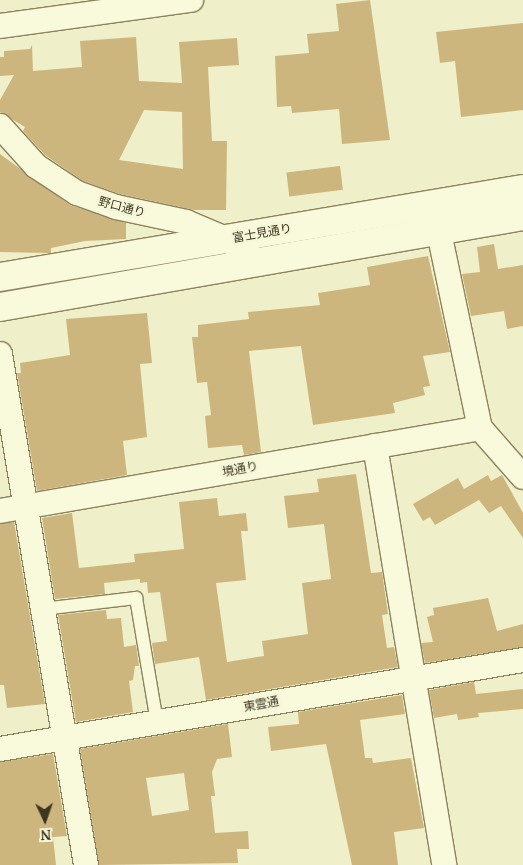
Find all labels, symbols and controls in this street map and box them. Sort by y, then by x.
street label: 野口通り [97,194,147,220]
street label: 富士見通り [231,221,293,245]
street label: 境通り [221,459,259,479]
street label: 東雲通 [242,694,280,714]
north arrow [20,795,70,845]
text: N [40,826,52,845]

